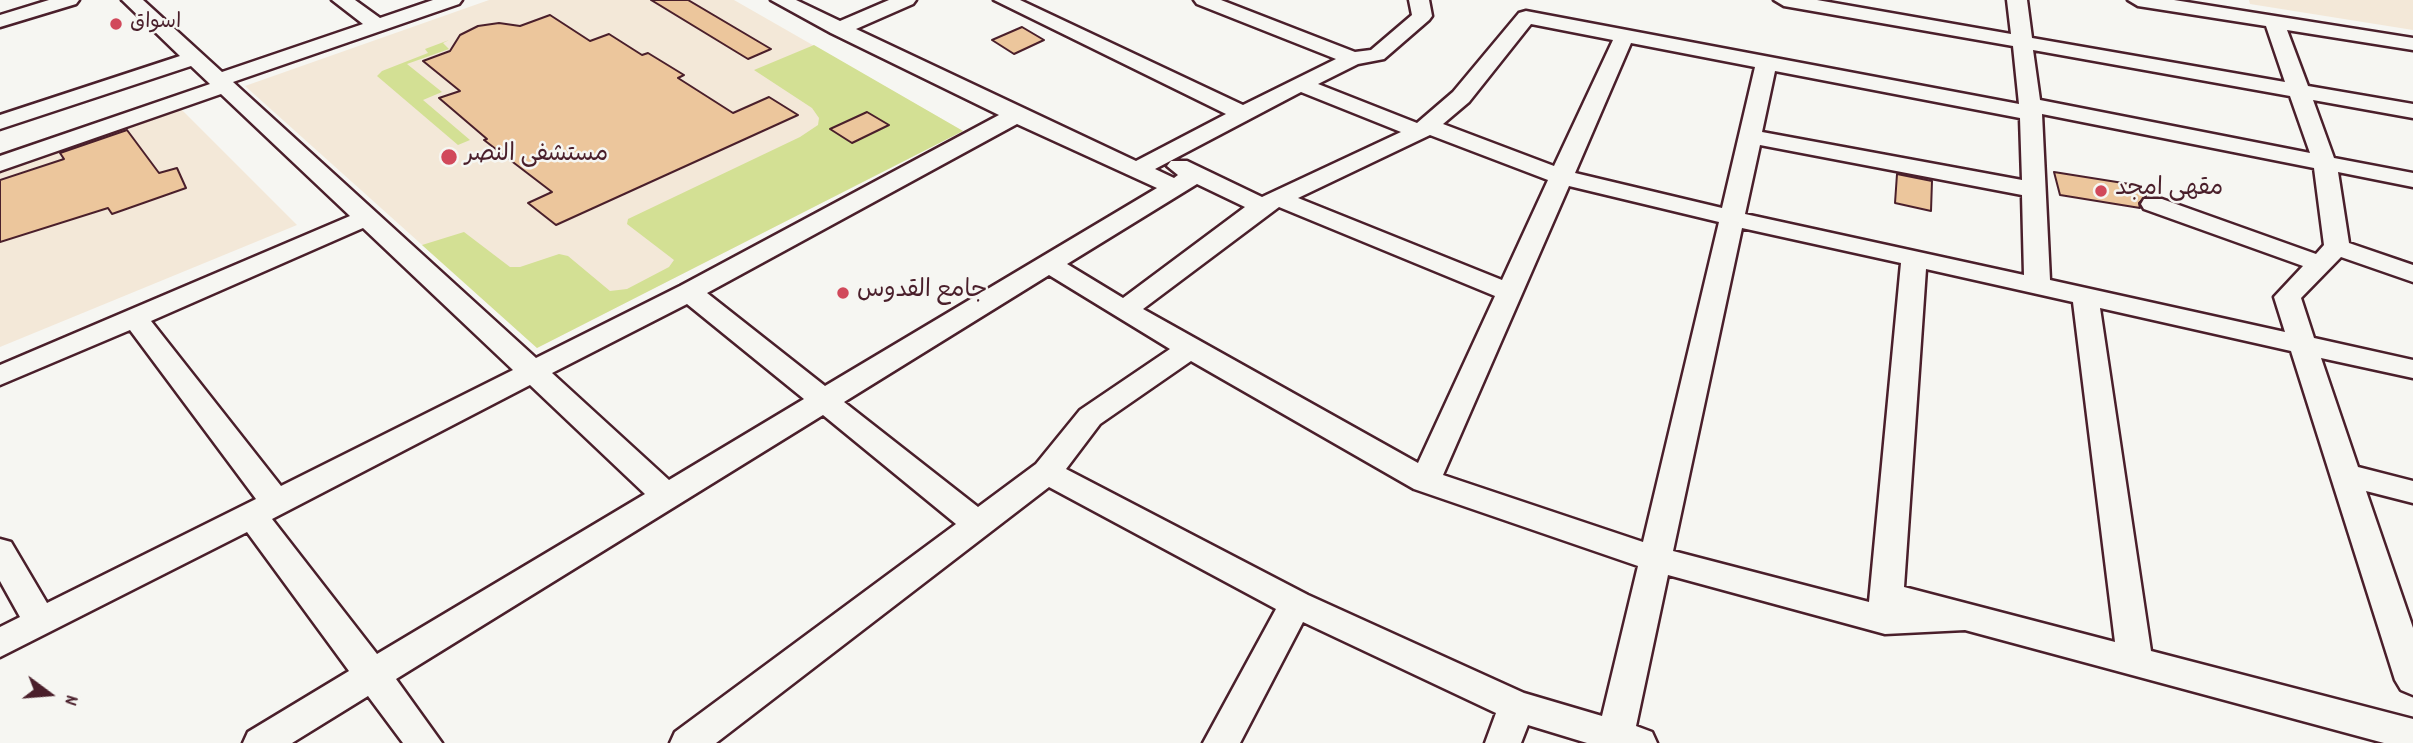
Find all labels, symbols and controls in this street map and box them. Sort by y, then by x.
place label: اسواق [130,11,181,37]
marker: اسواق [108,16,124,32]
place label: مستشفى النصر [465,143,608,171]
marker: مستشفى النصر [439,147,459,167]
place label: مقهى امجد [2115,177,2223,205]
marker: مقهى امجد [2093,183,2109,199]
place label: جامع القدوس [857,279,987,307]
marker: جامع القدوس [835,285,851,301]
north arrow [14,659,84,729]
text: N [55,692,84,708]

